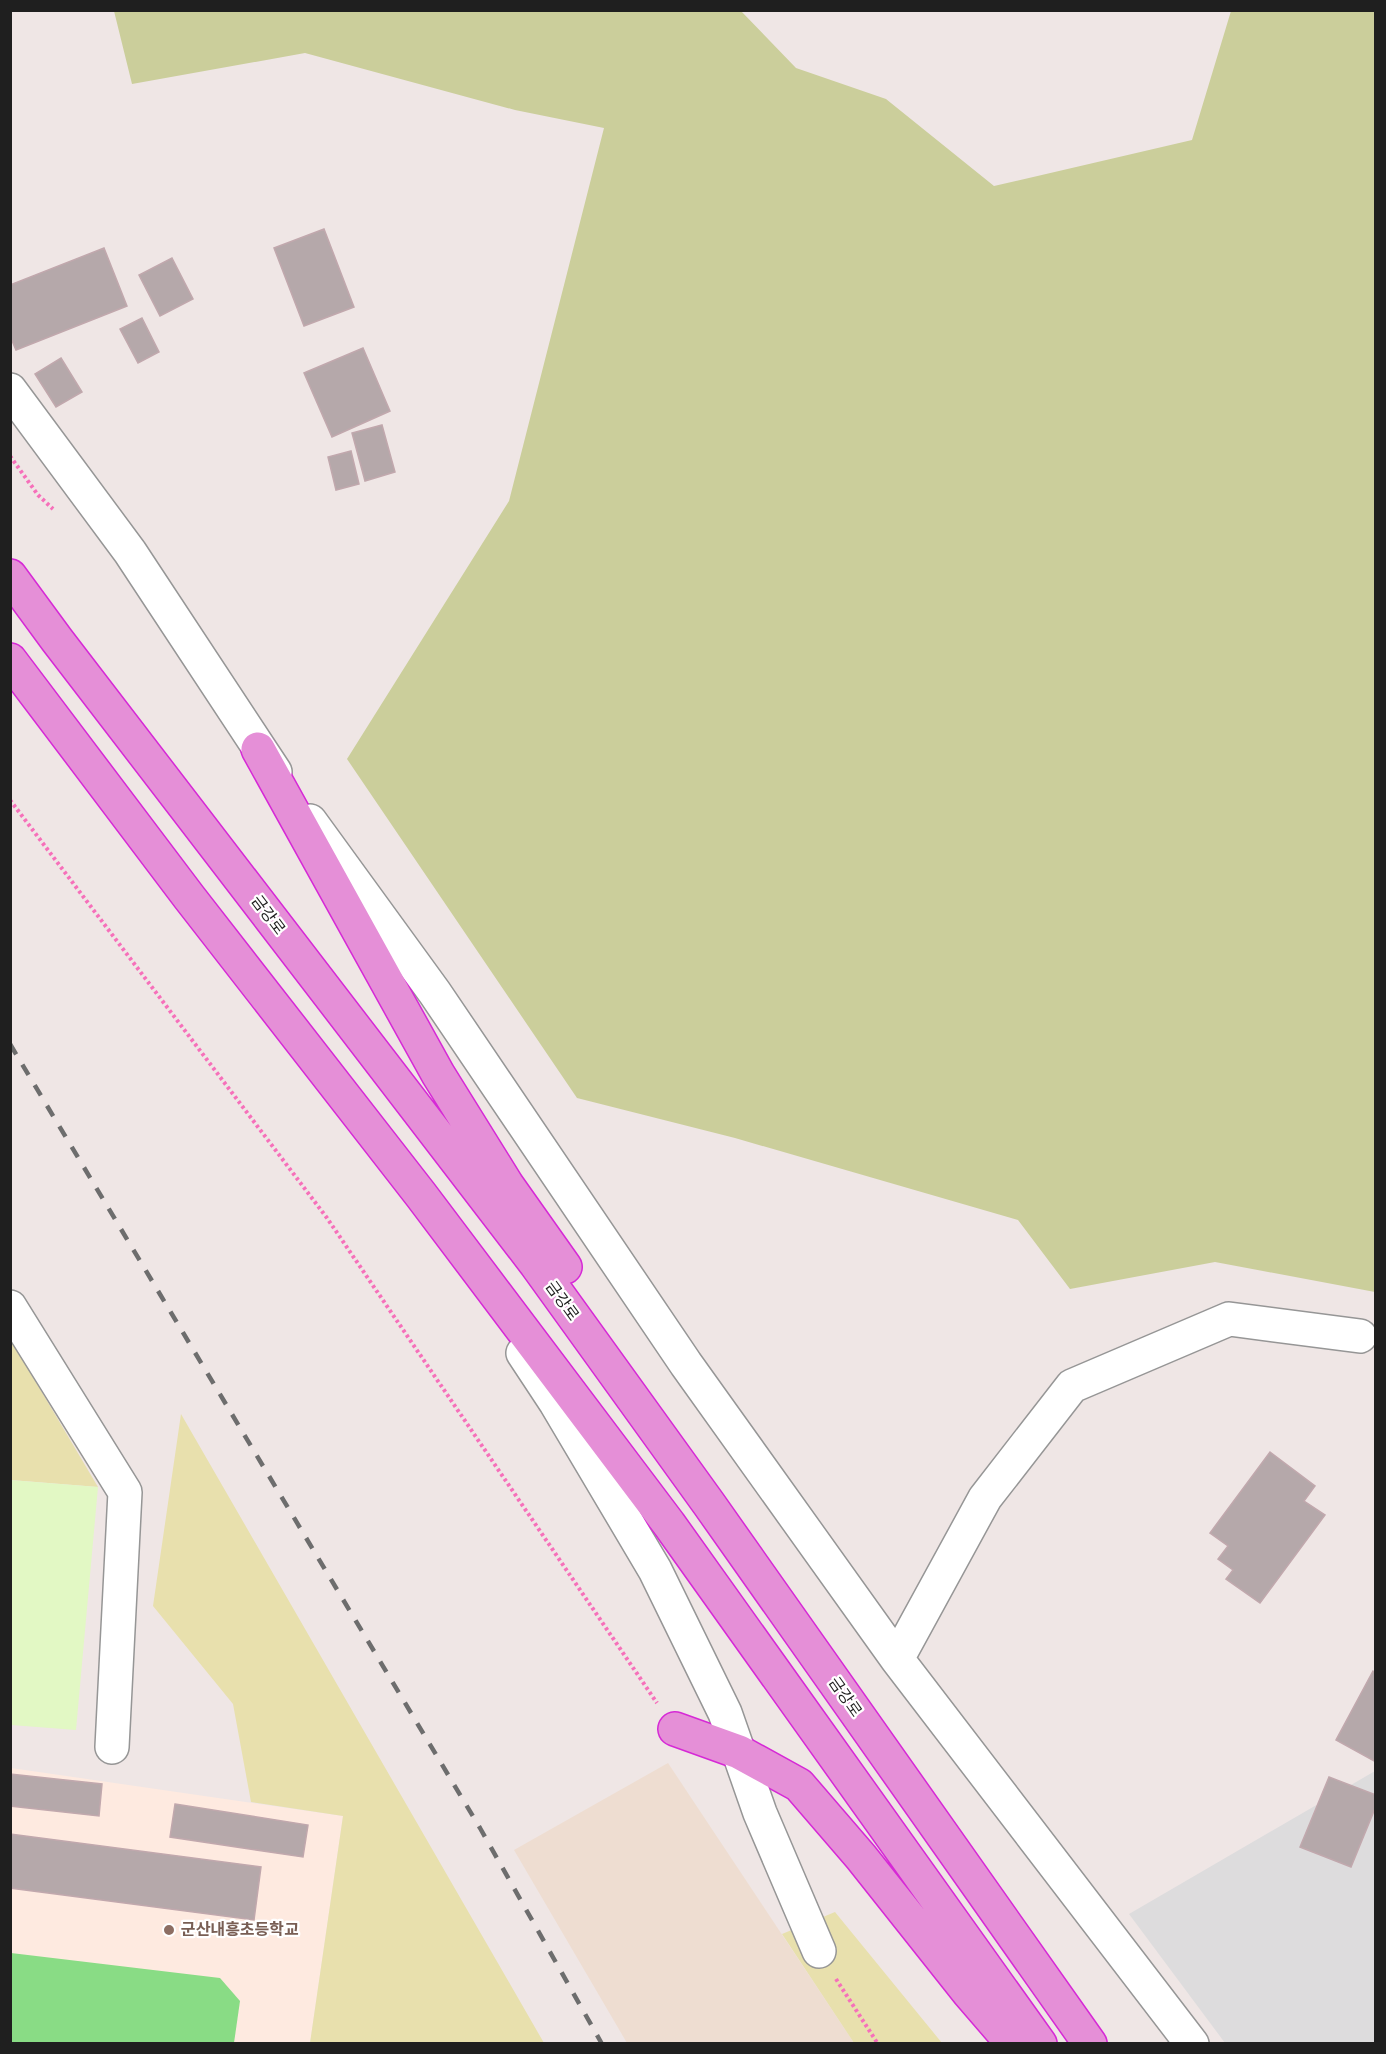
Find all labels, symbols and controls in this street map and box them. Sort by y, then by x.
street label: 금강로 [246,891,290,939]
street label: 금강로 [540,1277,584,1326]
street label: 금강로 [823,1673,867,1722]
place label: 군산내흥초등학교 [181,1919,299,1941]
marker: 군산내흥초등학교 [162,1923,176,1937]

